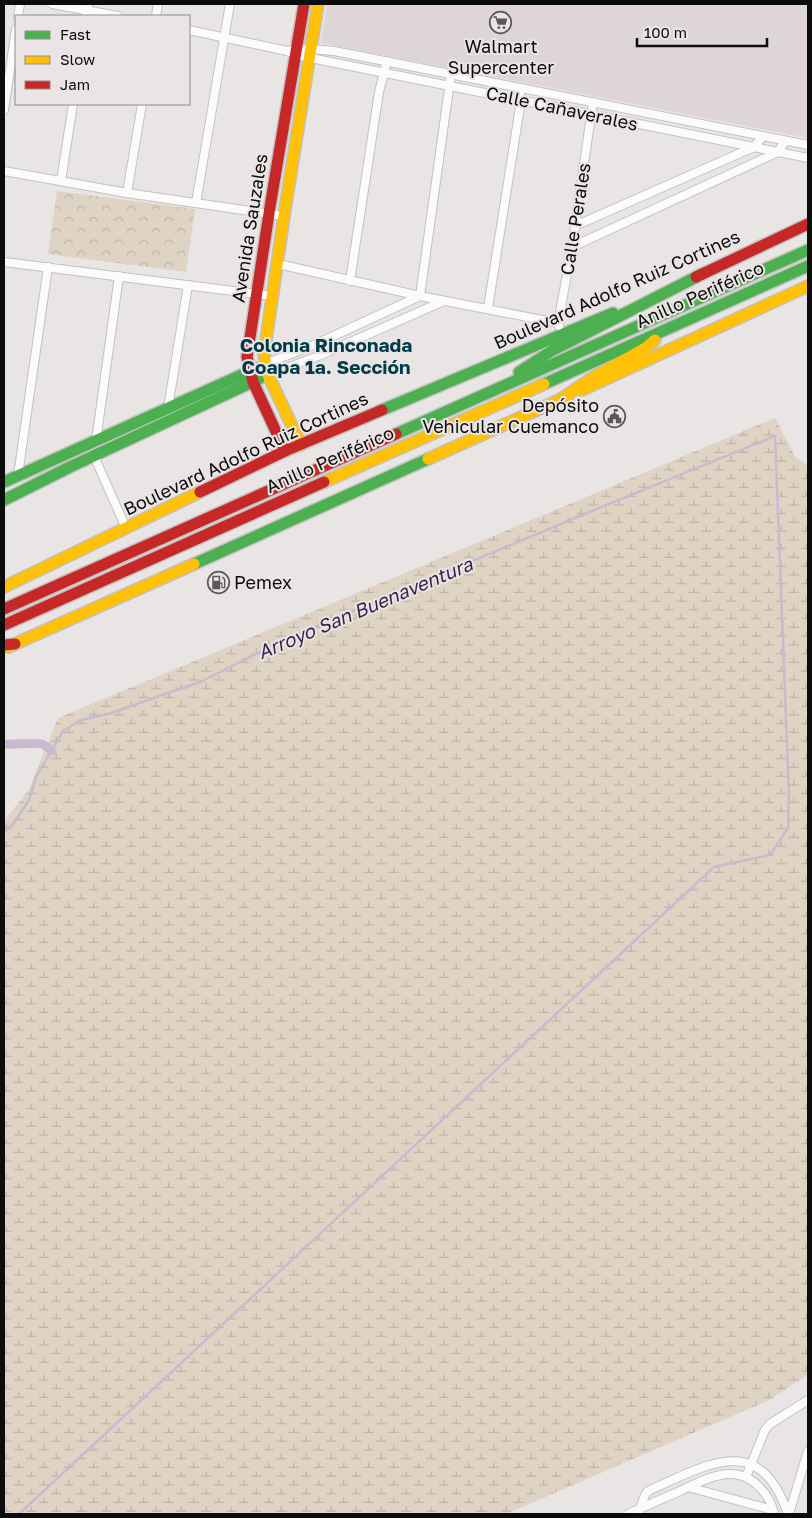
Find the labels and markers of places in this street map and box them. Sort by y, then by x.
supermarket icon: Walmart Supercenter [489,10,513,34]
place label: Walmart Supercenter [448,35,554,78]
place label: Depósito Vehicular Cuemanco [422,394,599,437]
public building icon: Depósito Vehicular Cuemanco [603,404,627,428]
fuel station icon: Pemex [206,571,230,595]
place label: Pemex [234,571,292,593]

